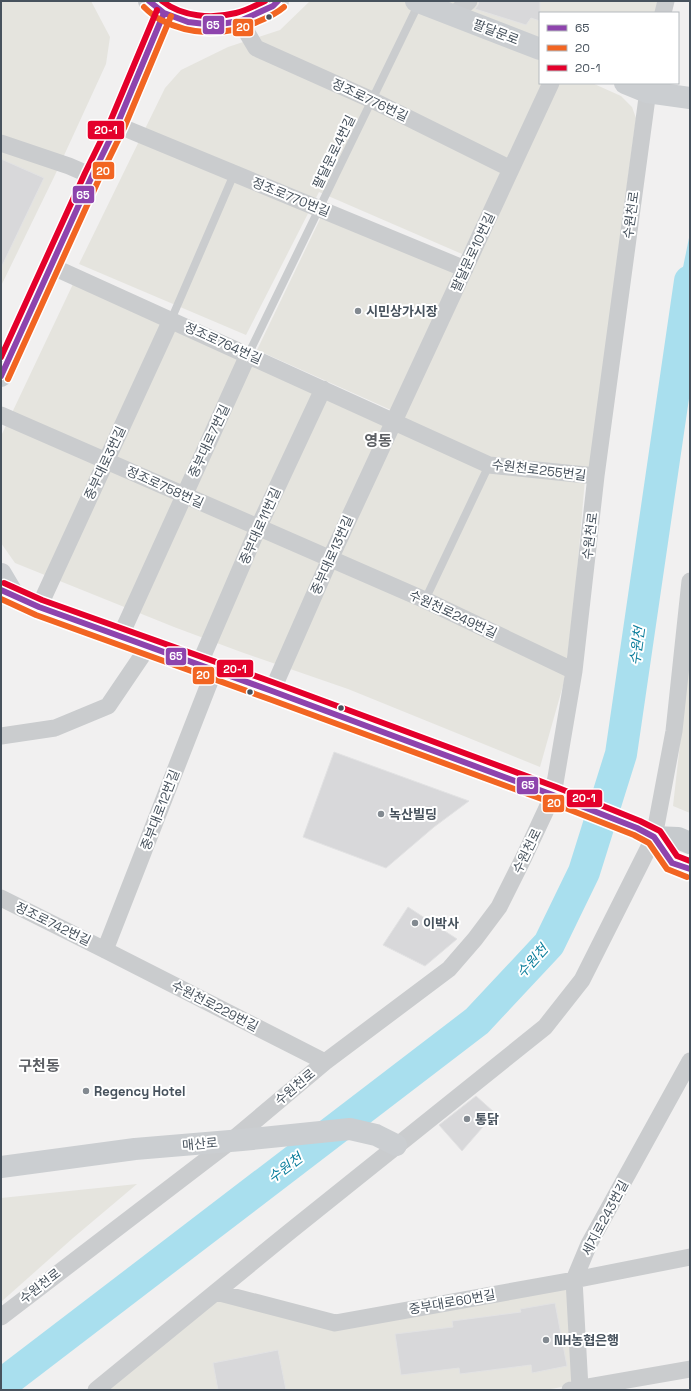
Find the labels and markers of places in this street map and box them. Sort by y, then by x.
unlabelled marker [264,12,274,22]
place label: 시민상가시장 [366,303,438,320]
marker: 시민상가시장 [353,306,363,316]
unlabelled marker [245,687,255,697]
unlabelled marker [336,703,346,713]
place label: 녹산빌딩 [389,806,437,823]
marker: 녹산빌딩 [376,809,386,819]
place label: 이박사 [423,915,459,932]
marker: 이박사 [410,918,420,928]
place label: Regency Hotel [94,1083,185,1100]
marker: Regency Hotel [81,1086,91,1096]
place label: 통닭 [475,1111,499,1128]
marker: 통닭 [462,1114,472,1124]
place label: NH농협은행 [554,1332,619,1349]
marker: NH농협은행 [541,1335,551,1345]

